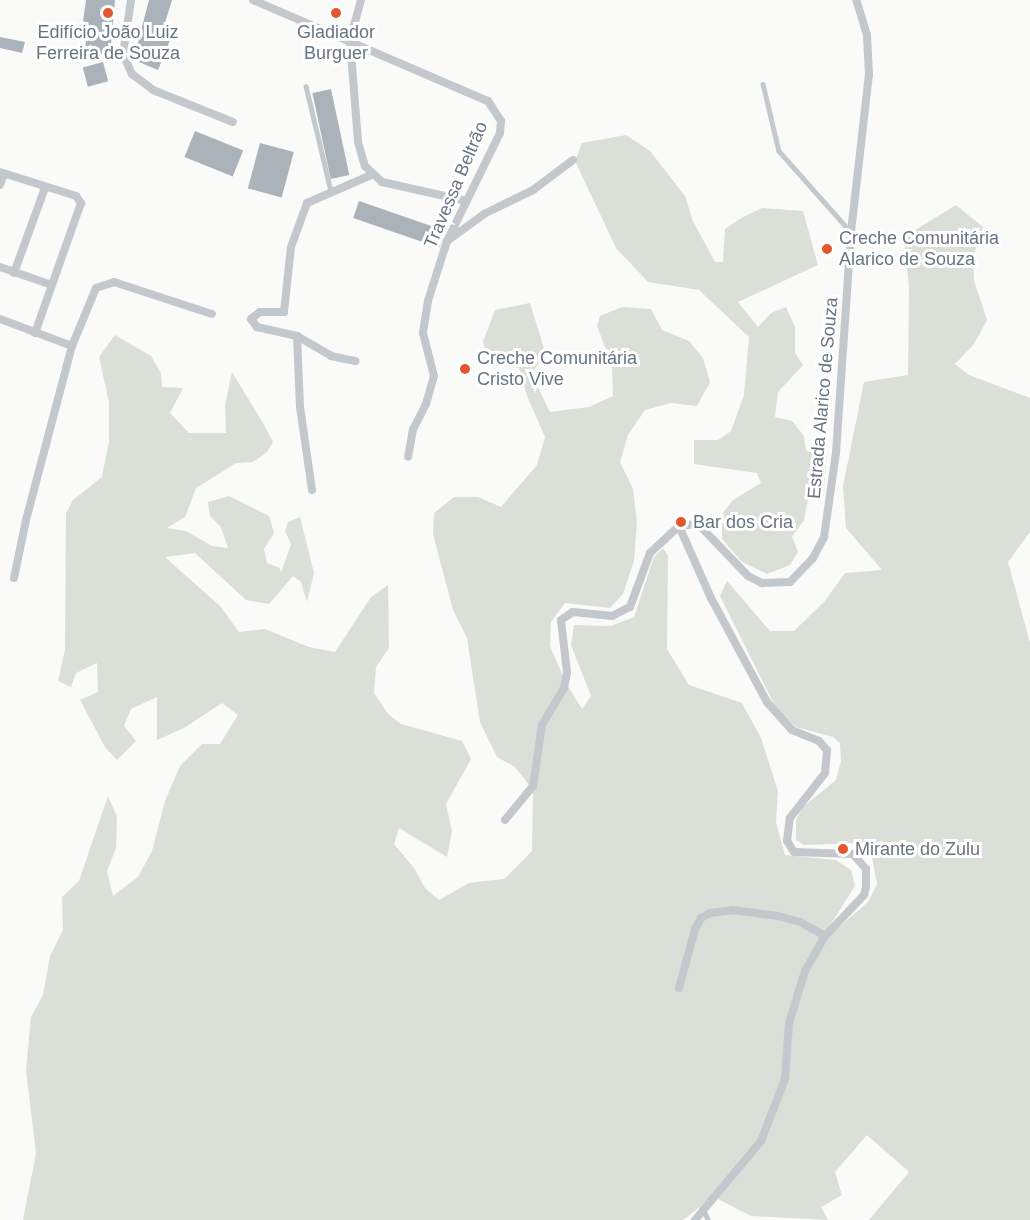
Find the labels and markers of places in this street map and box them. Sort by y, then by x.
marker: Edifício João Luiz Ferreira de Souza [101,6,115,20]
marker: Gladiador Burguer [329,6,343,20]
place label: Edifício João Luiz Ferreira de Souza [36,22,180,64]
place label: Gladiador Burguer [297,22,375,64]
place label: Creche Comunitária Alarico de Souza [839,228,999,270]
marker: Creche Comunitária Alarico de Souza [820,242,834,256]
place label: Creche Comunitária Cristo Vive [477,348,637,391]
marker: Creche Comunitária Cristo Vive [458,362,472,376]
place label: Bar dos Cria [693,511,793,533]
marker: Bar dos Cria [674,515,688,529]
place label: Mirante do Zulu [855,838,980,860]
marker: Mirante do Zulu [836,842,850,856]

